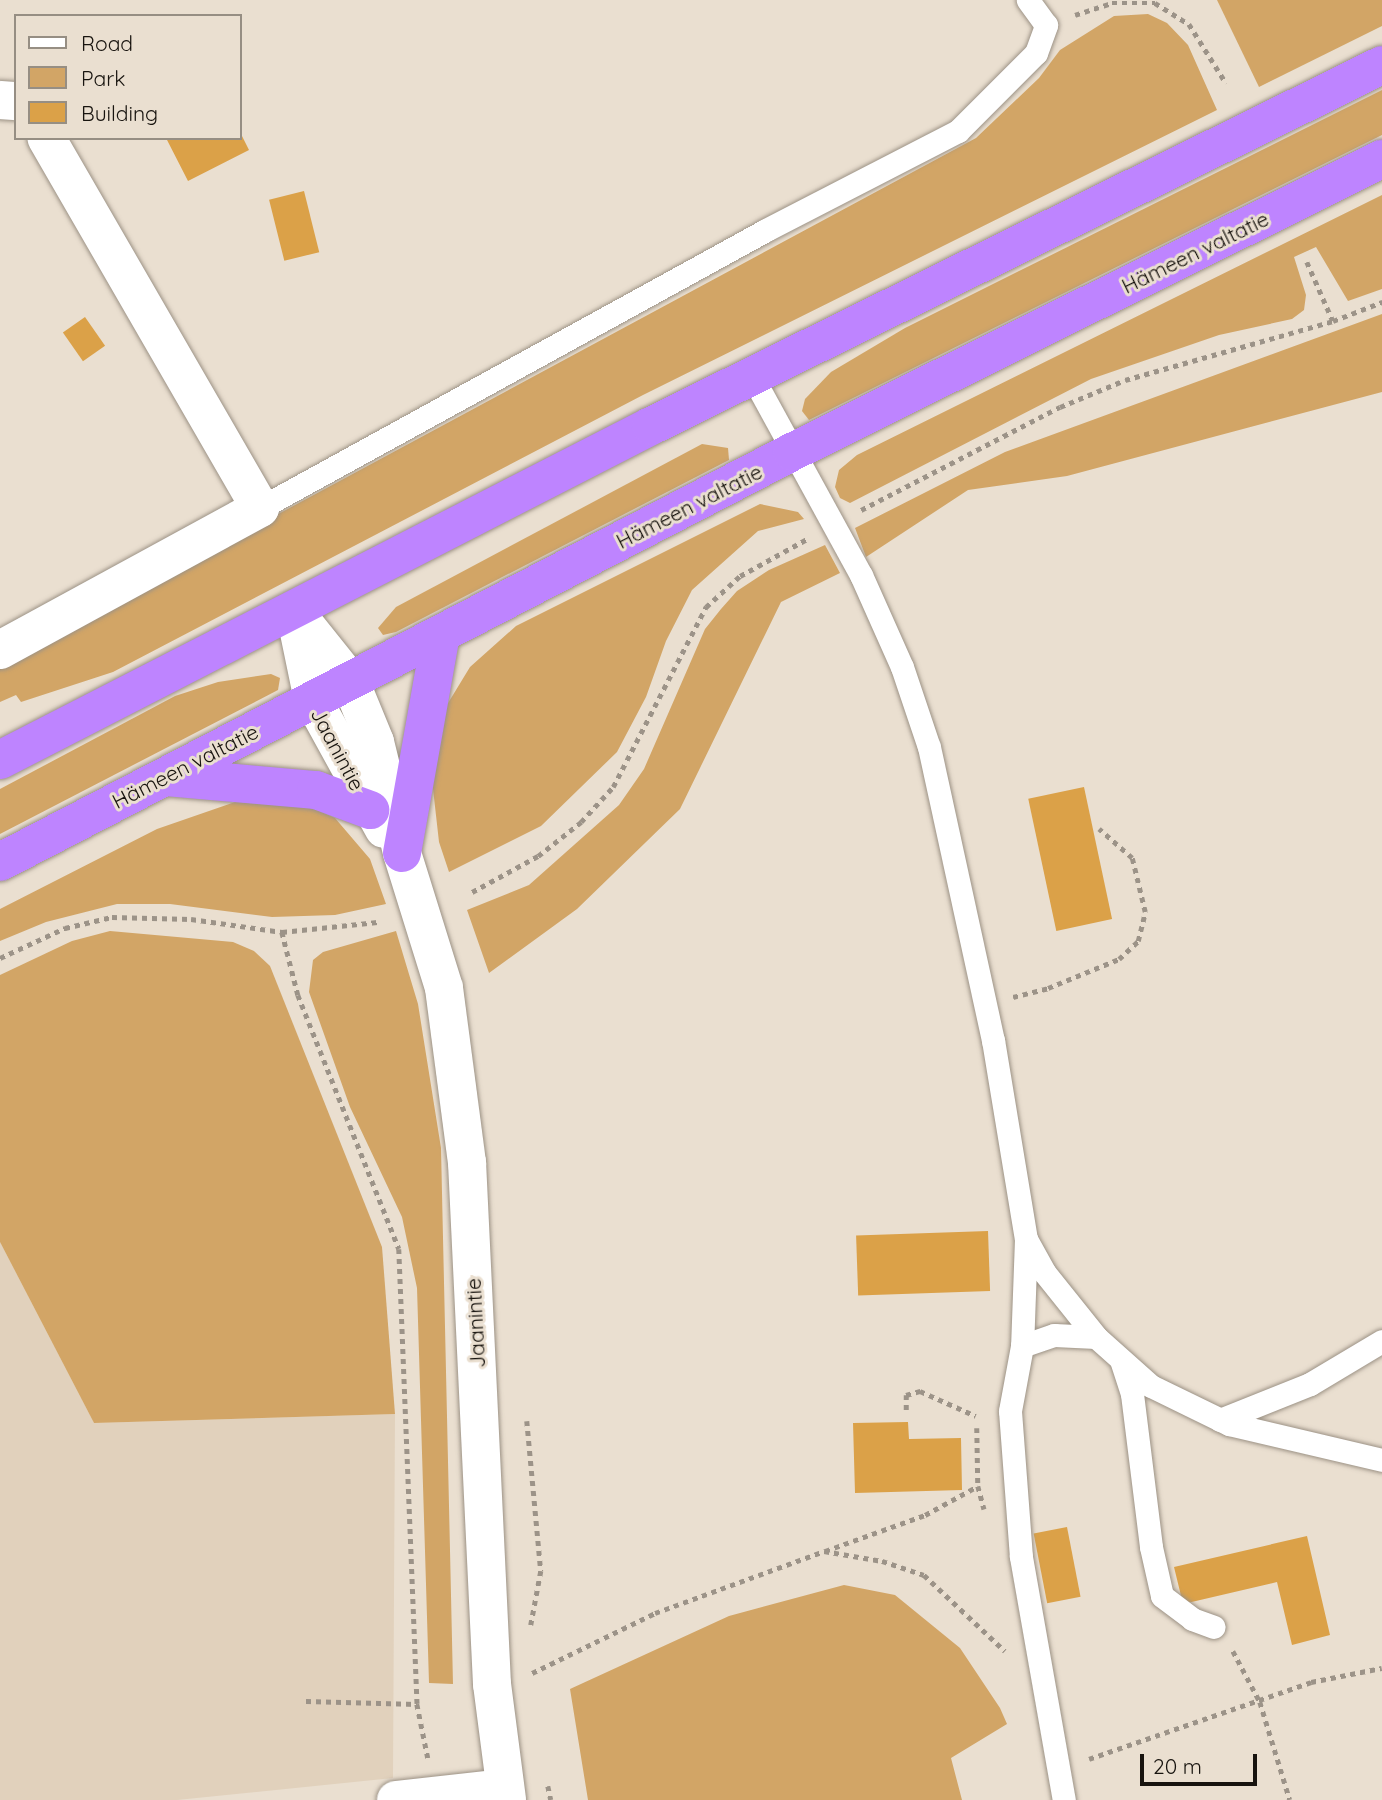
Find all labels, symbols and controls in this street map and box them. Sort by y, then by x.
legend [14,14,242,140]
text: Road [81,30,133,56]
text: Park [81,65,125,91]
text: Building [81,100,158,126]
street label: Hämeen valtatie [1117,205,1273,299]
street label: Hämeen valtatie [612,458,766,554]
street label: Jaanintie [306,703,370,795]
street label: Hämeen valtatie [108,718,262,814]
street label: Jaanintie [460,1277,490,1369]
scale bar [1144,1741,1261,1785]
text: 20 m [1153,1753,1202,1779]

